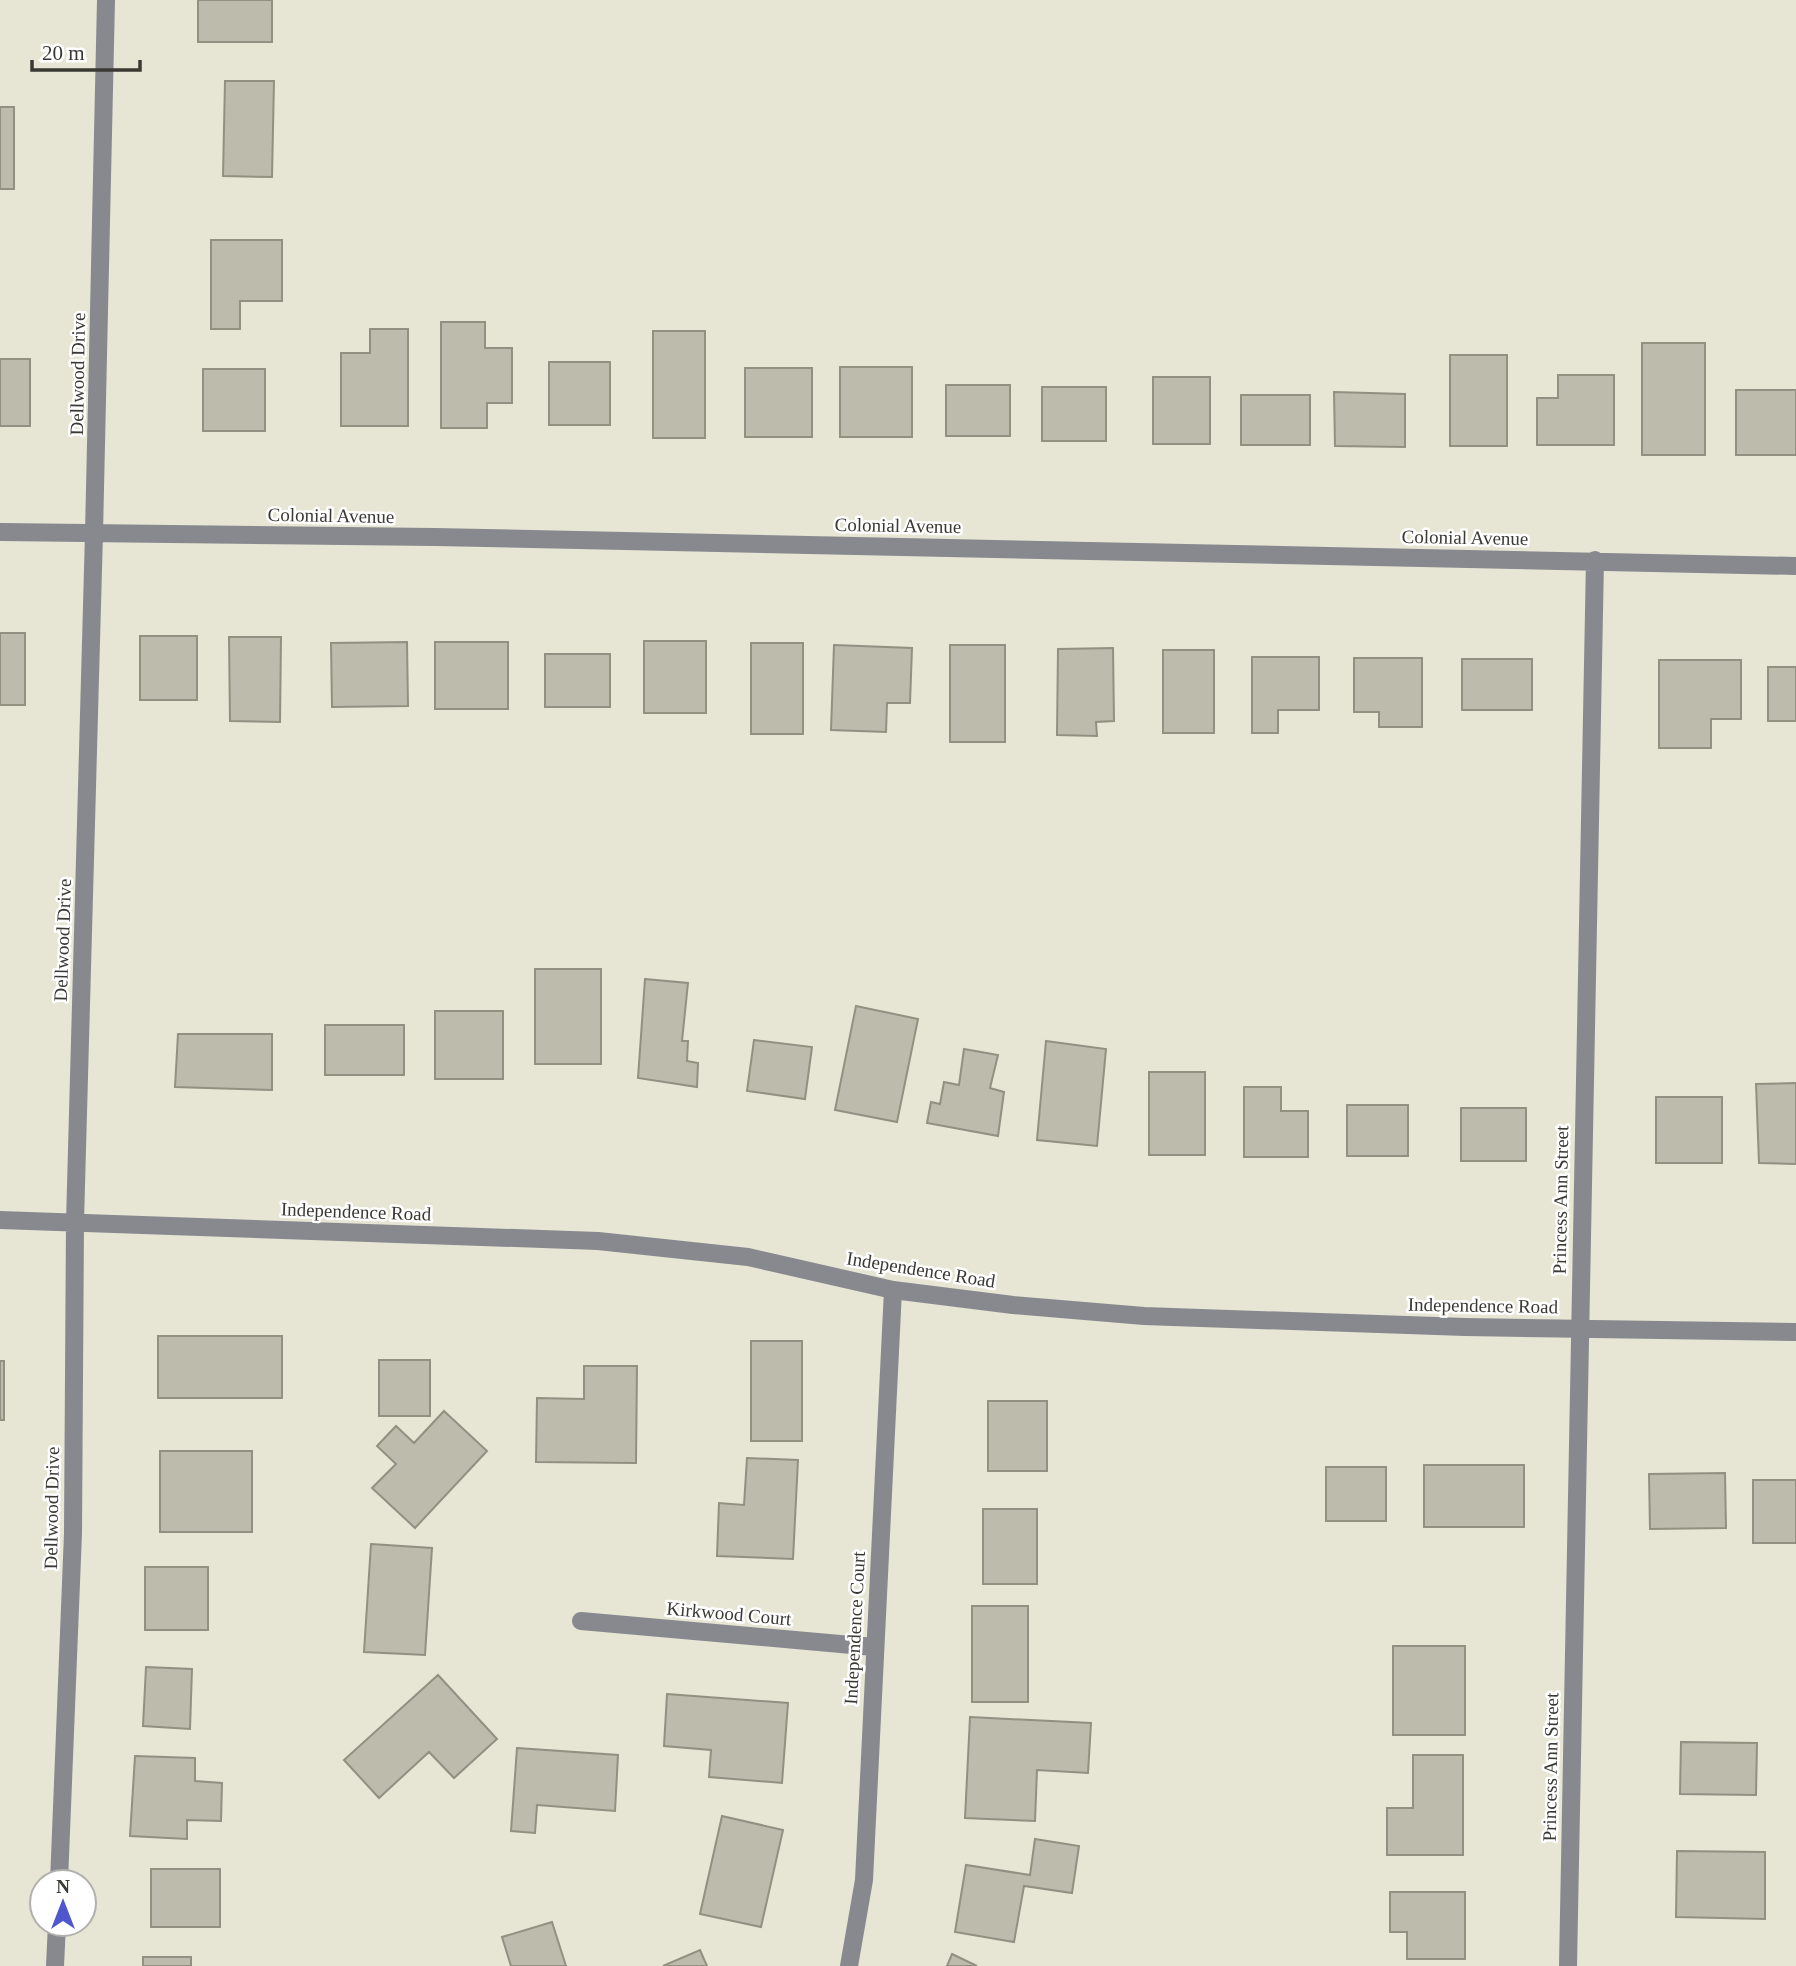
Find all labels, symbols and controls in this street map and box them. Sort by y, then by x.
scale bar [32,28,140,72]
text: 20 m [42,41,85,65]
street label: Dellwood Drive [66,312,89,436]
street label: Colonial Avenue [267,504,395,527]
street label: Colonial Avenue [834,514,962,537]
street label: Colonial Avenue [1401,526,1529,549]
street label: Dellwood Drive [50,878,75,1002]
street label: Princess Ann Street [1549,1125,1572,1275]
street label: Independence Road [280,1198,432,1225]
street label: Independence Road [845,1247,997,1292]
street label: Independence Road [1408,1294,1559,1317]
street label: Dellwood Drive [40,1446,63,1570]
street label: Independence Court [840,1550,869,1705]
street label: Kirkwood Court [666,1598,793,1629]
street label: Princess Ann Street [1539,1692,1562,1842]
north arrow [28,1868,98,1938]
text: N [56,1876,70,1897]

